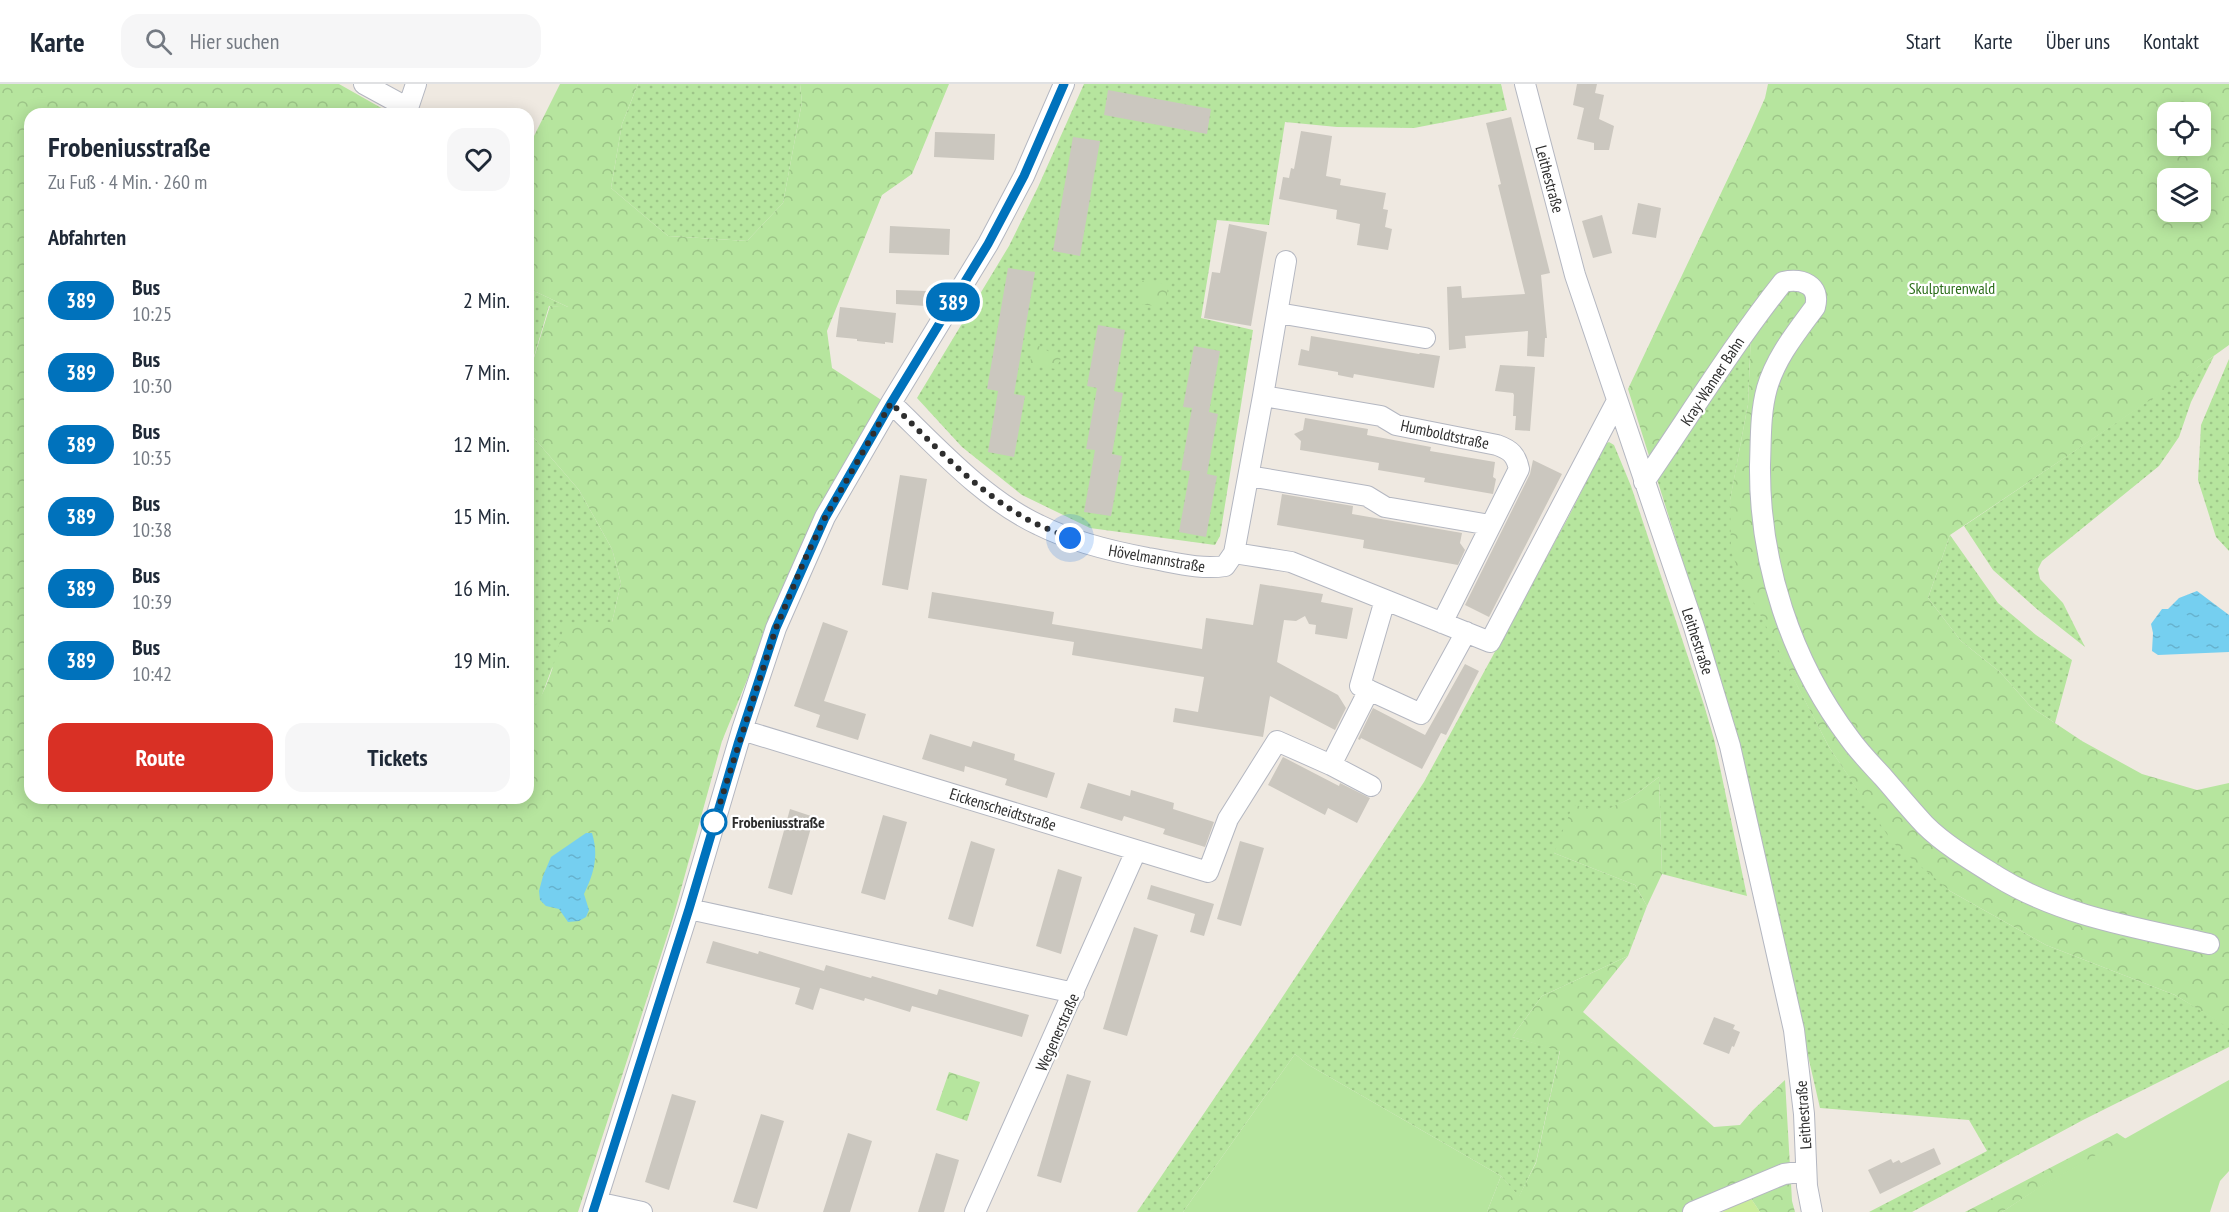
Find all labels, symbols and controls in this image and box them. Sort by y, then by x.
search box [121,14,541,68]
text: Karte [30,23,85,60]
icon: search [142,25,175,58]
text: Hier suchen [190,27,279,55]
text: Start [1906,28,1941,55]
text: Karte [1974,28,2013,55]
text: Über uns [2046,28,2110,55]
text: Kontakt [2143,28,2199,55]
map controls [2157,102,2211,222]
button: locate [2157,102,2211,156]
text: Frobeniusstraße [48,128,211,165]
button: heart [447,128,510,191]
street label: Leithestraße [1531,143,1569,215]
button: layers [2157,168,2211,222]
text: Zu Fuß · 4 Min. · 260 m [48,169,207,195]
text: Abfahrten [48,223,126,251]
text: Bus [132,273,160,301]
park label: Skulpturenwald [1909,278,1995,298]
line badge: 389 [918,282,988,322]
text: 2 Min. [463,286,510,314]
text: 389 [66,287,96,314]
text: 389 [938,289,968,316]
text: 10:25 [132,301,172,327]
street label: Kray-Wanner Bahn [1676,333,1748,429]
text: Bus [132,345,160,373]
text: 7 Min. [464,358,510,386]
text: 389 [66,359,96,386]
text: 10:30 [132,373,172,399]
street label: Humboldtstraße [1399,415,1491,453]
text: Bus [132,417,160,445]
text: 12 Min. [453,430,510,458]
text: 389 [66,431,96,458]
text: 10:35 [132,445,172,471]
text: Bus [132,489,160,517]
text: 15 Min. [453,502,510,530]
text: 389 [66,503,96,530]
text: 10:38 [132,517,172,543]
your location [1055,523,1085,553]
street label: Hövelmannstraße [1107,540,1207,576]
text: Bus [132,561,160,589]
text: 16 Min. [453,574,510,602]
text: 389 [66,575,96,602]
text: 10:39 [132,589,172,615]
street label: Leithestraße [1678,605,1718,677]
text: Bus [132,633,160,661]
text: 19 Min. [453,646,510,674]
text: 389 [66,647,96,674]
text: 10:42 [132,661,172,687]
button: Route [48,723,273,792]
button: Tickets [285,723,510,792]
street label: Eickenscheidtstraße [947,783,1059,835]
marker: Frobeniusstraße [701,809,727,835]
place label: Frobeniusstraße [732,812,825,832]
street label: Wegenerstraße [1031,990,1083,1074]
street label: Leithestraße [1791,1080,1815,1150]

